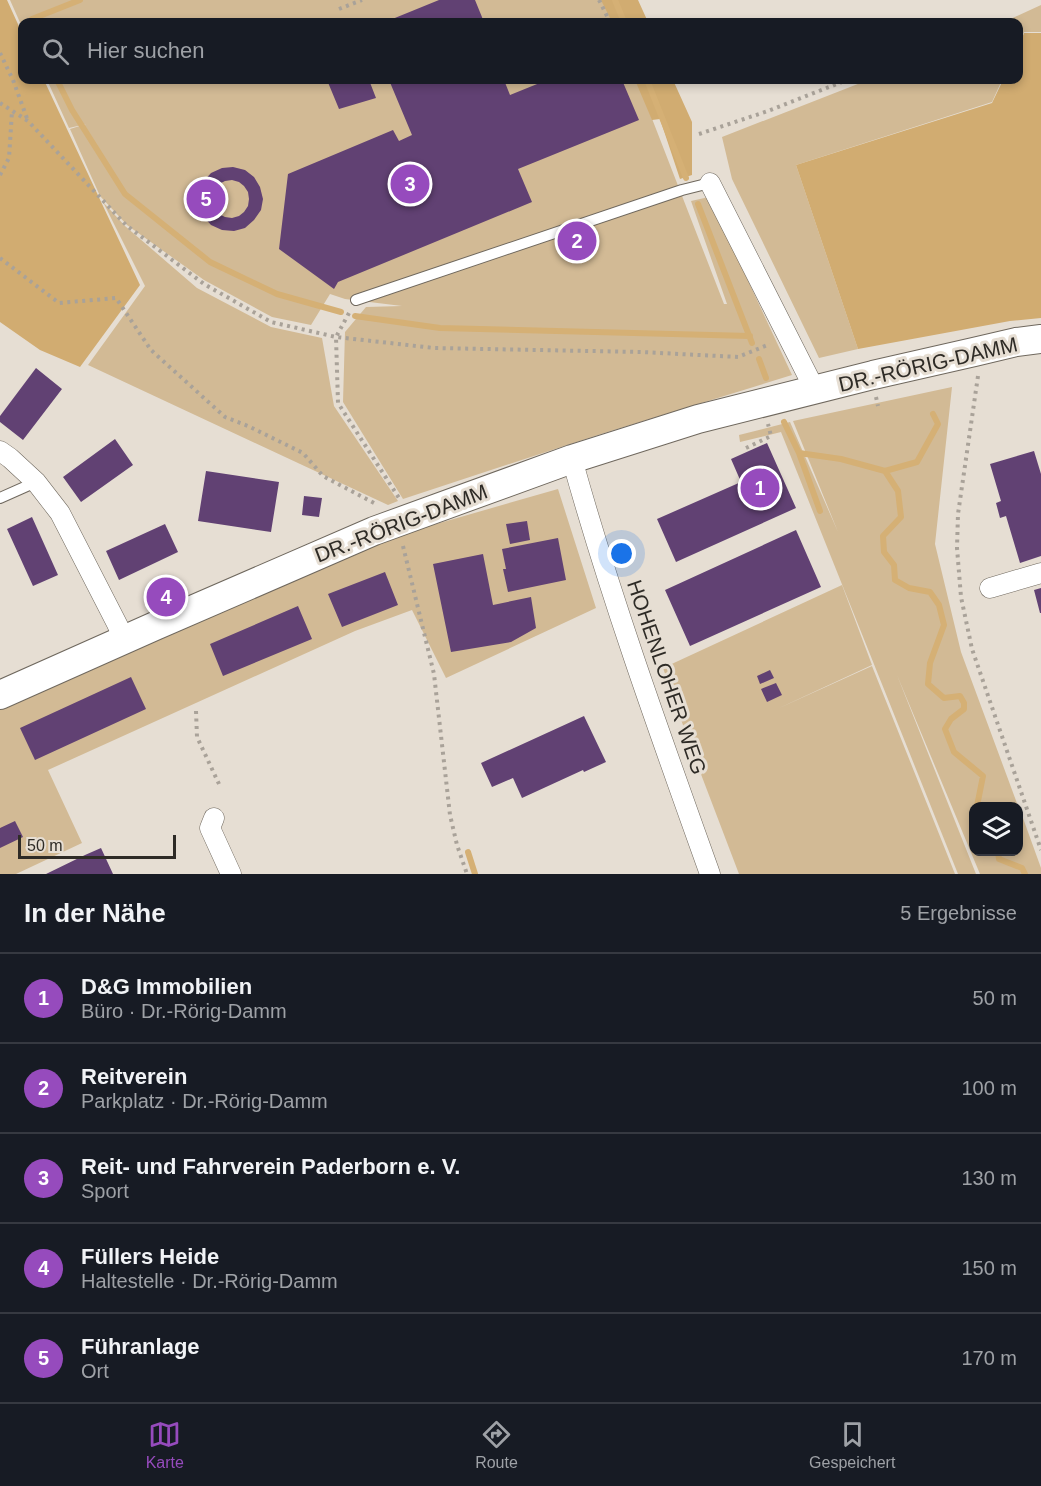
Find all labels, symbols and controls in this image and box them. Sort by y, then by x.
search box [18,18,1023,84]
icon: search [39,35,72,68]
text: Hier suchen [87,38,204,63]
pin: 3 [390,162,430,207]
pin: 5 [186,176,226,222]
pin: 2 [558,218,596,264]
street label: DR.-RÖRIG-DAMM [836,332,1020,396]
pin: 1 [740,466,780,510]
street label: DR.-RÖRIG-DAMM [311,479,491,567]
your location [607,539,636,568]
pin: 4 [146,574,186,620]
street label: HOHENLOHER WEG [623,577,711,777]
map controls [969,802,1023,856]
button: layers [969,802,1023,856]
scale bar [18,832,176,860]
text: 50 m [27,837,63,854]
text: In der Nähe [24,898,166,928]
text: 5 Ergebnisse [900,902,1017,924]
text: D&G Immobilien [81,974,252,999]
text: 1 [38,987,49,1009]
text: 50 m [973,987,1017,1009]
text: Büro · Dr.-Rörig-Damm [81,1000,287,1022]
text: Reitverein [81,1064,187,1089]
text: 2 [38,1077,49,1099]
text: 100 m [961,1077,1017,1099]
text: Parkplatz · Dr.-Rörig-Damm [81,1090,328,1112]
text: Reit- und Fahrverein Paderborn e. V. [81,1154,460,1179]
text: 3 [38,1167,49,1189]
text: 130 m [961,1167,1017,1189]
text: Sport [81,1180,129,1202]
text: Füllers Heide [81,1244,219,1269]
text: 4 [38,1257,49,1279]
text: 150 m [961,1257,1017,1279]
text: Haltestelle · Dr.-Rörig-Damm [81,1270,338,1292]
text: Führanlage [81,1334,200,1359]
text: 5 [38,1347,49,1369]
text: 170 m [961,1347,1017,1369]
text: Ort [81,1360,109,1382]
tab: Karte [146,1418,184,1472]
tab: Route [475,1418,518,1472]
tab: Gespeichert [809,1418,895,1472]

